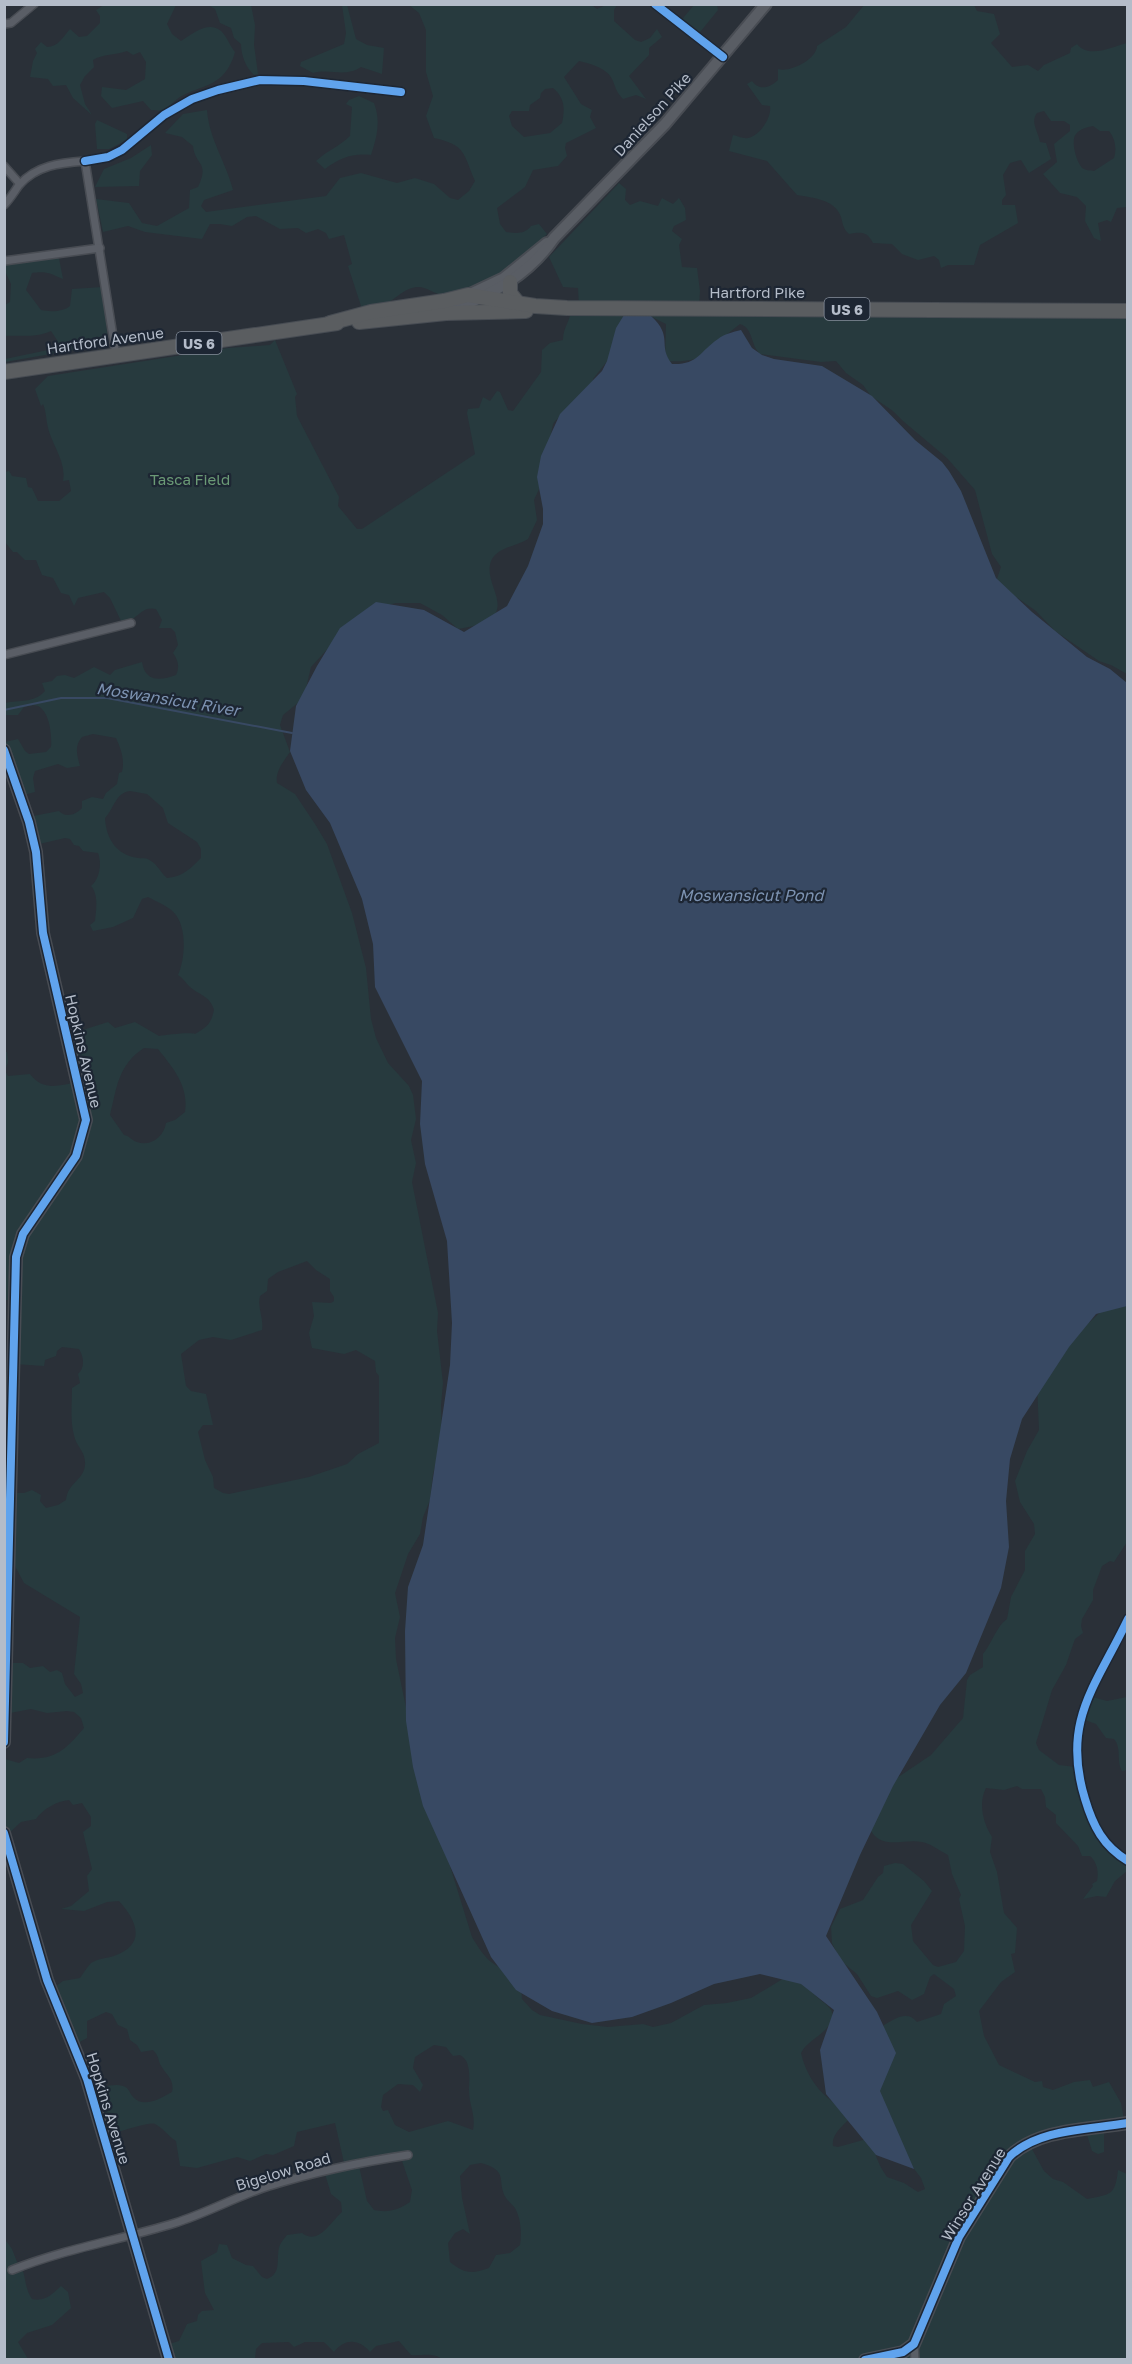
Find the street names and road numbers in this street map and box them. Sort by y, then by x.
street label: Danielson Pike [610,68,694,160]
street label: Hartford Pike [709,283,805,301]
road number: US 6 [824,298,870,320]
street label: Hartford Avenue [45,323,165,357]
road number: US 6 [176,332,222,354]
street label: Hopkins Avenue [62,992,106,1110]
street label: Hopkins Avenue [83,2050,135,2166]
street label: Winsor Avenue [937,2144,1009,2244]
street label: Bigelow Road [233,2148,333,2194]

